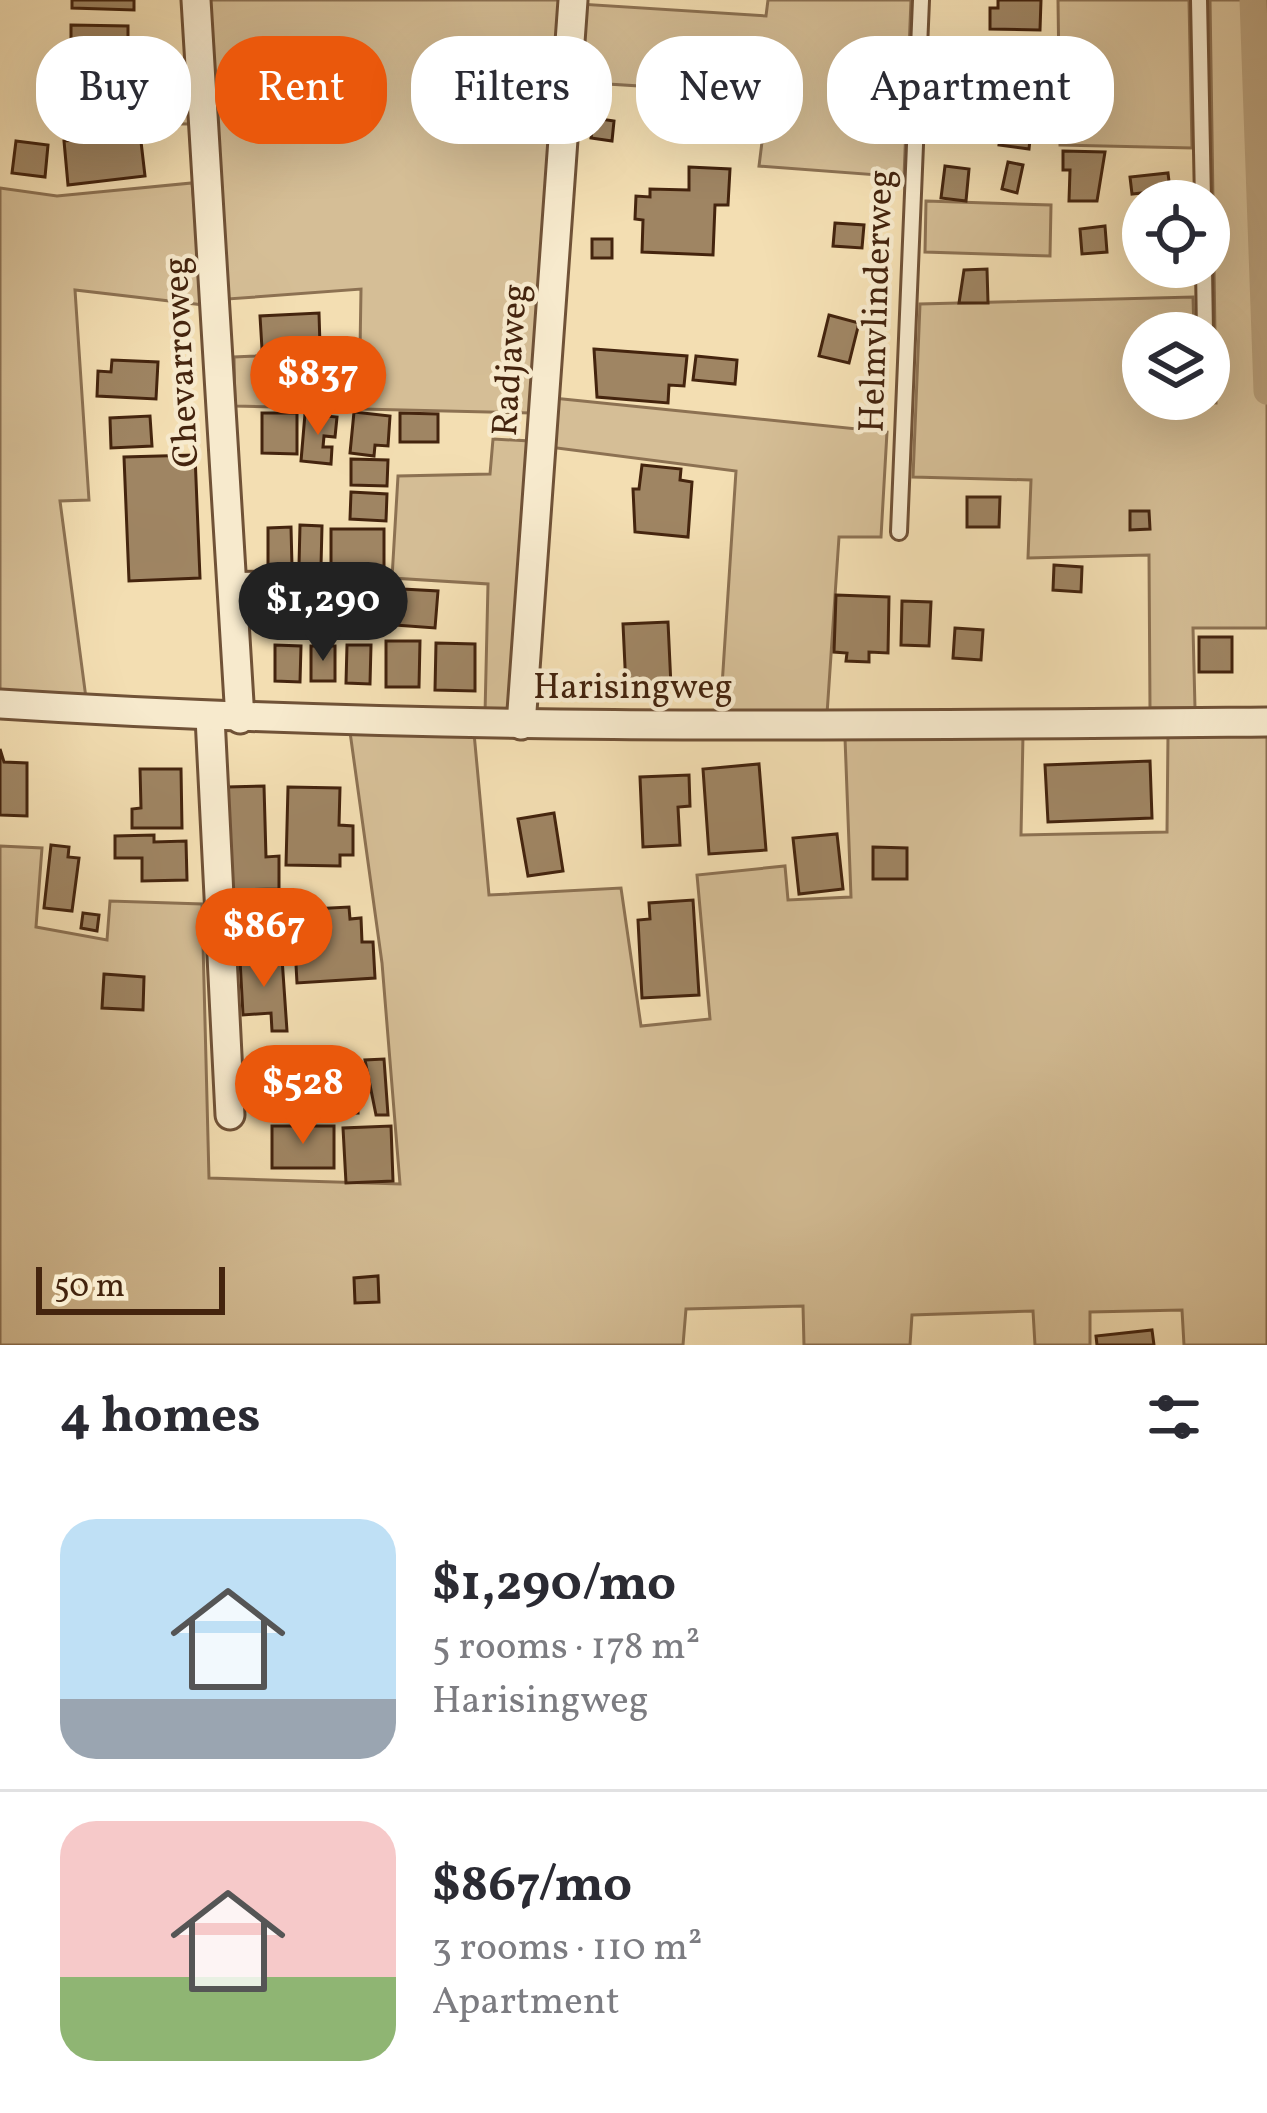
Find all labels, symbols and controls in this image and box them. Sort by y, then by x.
chip: Buy [36,36,191,144]
chip: Rent [215,36,387,144]
chip: Filters [411,36,612,144]
chip: New [636,36,803,144]
chip: Apartment [827,36,1114,144]
street label: Helmvlinderweg [848,169,908,433]
map controls [1122,180,1230,420]
button: locate [1122,180,1230,288]
street label: Chevarroweg [153,256,213,468]
street label: Radjaweg [482,282,542,438]
button: layers [1122,312,1230,420]
pin: $837 [247,336,389,438]
text: $837 [277,348,359,402]
pin: $1,290 [225,562,421,664]
text: $1,290 [266,574,380,628]
street label: Harisingweg [533,664,733,714]
pin: $867 [193,888,335,990]
text: $867 [222,900,306,954]
pin: $528 [232,1045,374,1147]
text: $528 [262,1057,344,1111]
scale bar [36,1261,225,1314]
text: 50 m [54,1265,125,1311]
text: 4 homes [60,1382,261,1453]
icon: filters [1141,1384,1207,1450]
text: $1,290/mo [432,1550,676,1621]
icon: home [156,1567,300,1711]
text: 5 rooms · 178 m² [432,1621,700,1675]
text: Harisingweg [432,1675,649,1729]
text: $867/mo [432,1851,632,1922]
icon: home [156,1869,300,2013]
text: 3 rooms · 110 m² [432,1922,703,1976]
text: Apartment [432,1976,620,2030]

